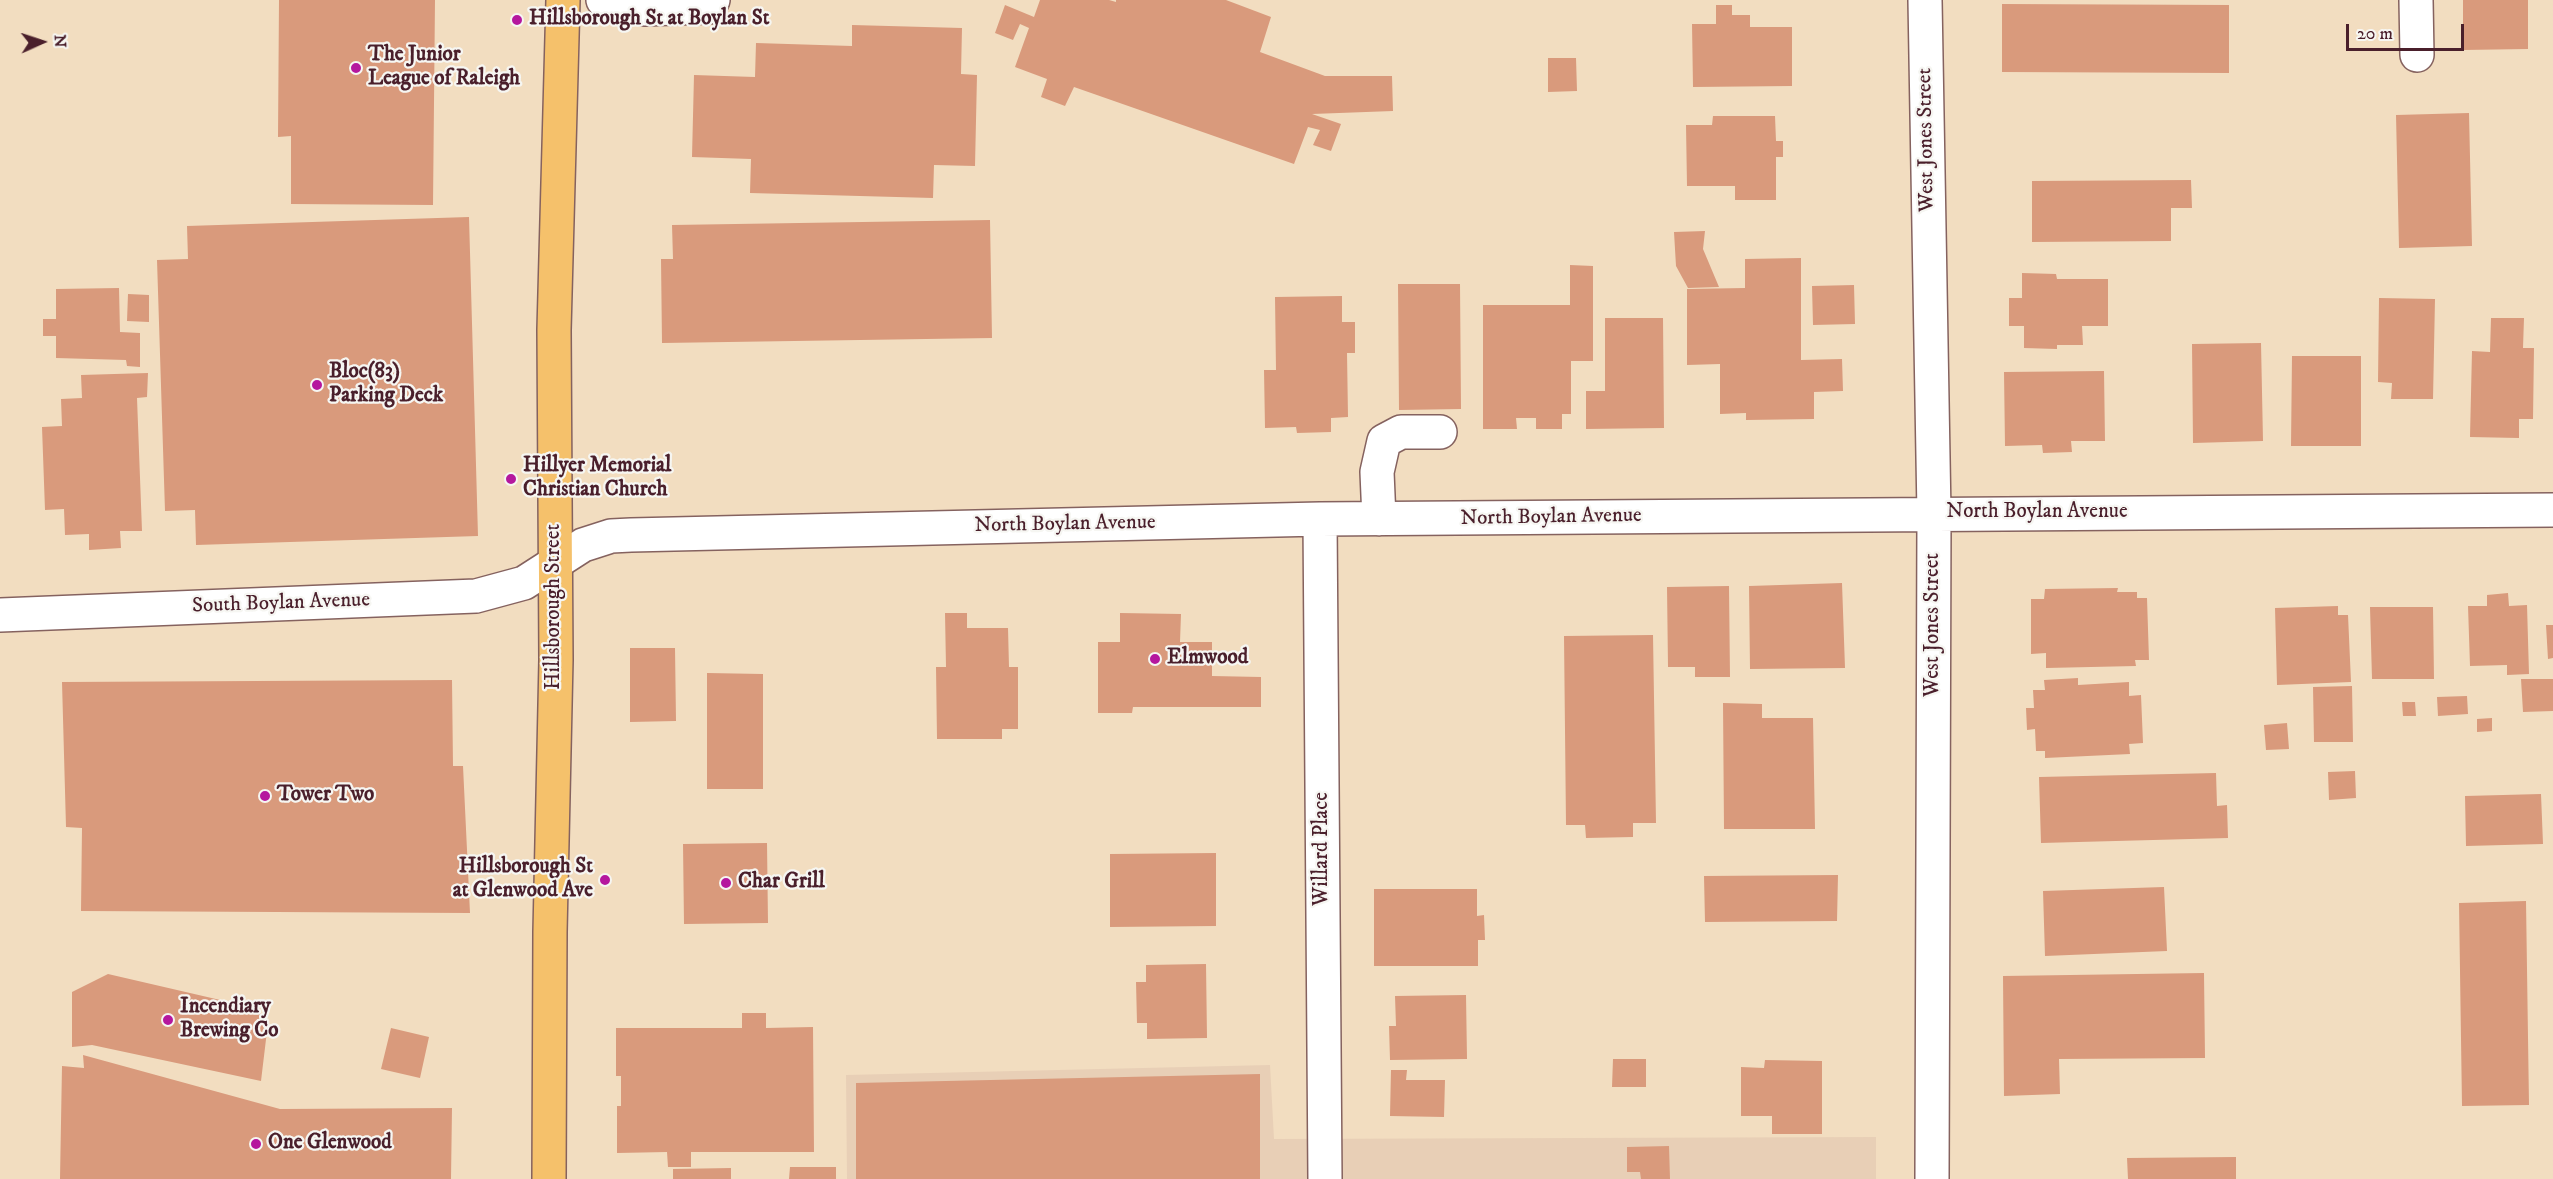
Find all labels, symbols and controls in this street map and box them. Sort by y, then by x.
place label: Hillsborough St at Boylan St [529,7,769,33]
north arrow [12,12,72,72]
scale bar [2349,12,2468,50]
marker: Hillsborough St at Boylan St [510,13,524,27]
text: 20 m [2357,23,2393,45]
text: N [50,34,70,48]
place label: The Junior League of Raleigh [368,43,520,93]
marker: The Junior League of Raleigh [349,61,363,75]
street label: West Jones Street [1913,68,1941,212]
place label: Bloc(83) Parking Deck [329,360,443,410]
marker: Bloc(83) Parking Deck [310,378,324,392]
place label: Hillyer Memorial Christian Church [523,454,671,504]
marker: Hillyer Memorial Christian Church [504,472,518,486]
street label: North Boylan Avenue [1946,500,2128,526]
street label: North Boylan Avenue [1460,504,1642,532]
street label: North Boylan Avenue [974,511,1156,539]
street label: Hillsborough Street [542,524,568,690]
street label: West Jones Street [1921,553,1947,697]
street label: South Boylan Avenue [192,588,370,620]
place label: Elmwood [1167,646,1248,672]
marker: Elmwood [1148,652,1162,666]
place label: Tower Two [277,783,374,809]
marker: Tower Two [258,789,272,803]
street label: Willard Place [1310,792,1336,906]
place label: Hillsborough St at Glenwood Ave [453,855,593,905]
place label: Char Grill [738,870,825,896]
marker: Hillsborough St at Glenwood Ave [598,873,612,887]
marker: Char Grill [719,876,733,890]
place label: Incendiary Brewing Co [180,995,278,1045]
marker: Incendiary Brewing Co [161,1013,175,1027]
place label: One Glenwood [268,1131,392,1157]
marker: One Glenwood [249,1137,263,1151]

